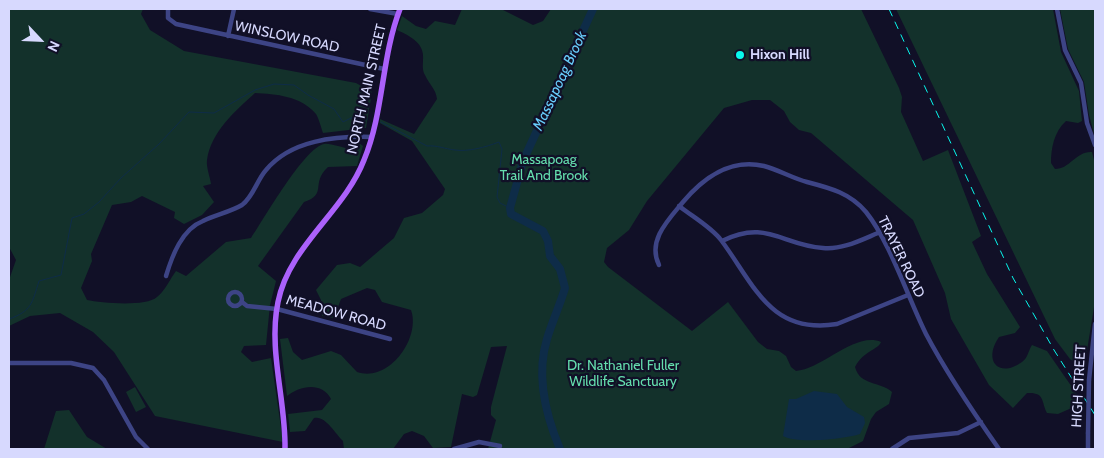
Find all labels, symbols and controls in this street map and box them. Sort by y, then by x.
north arrow [15,15,65,65]
street label: WINSLOW ROAD [233,18,341,56]
street label: NORTH MAIN STREET [344,22,390,156]
water label: Massapoag Brook [529,29,591,133]
text: N [43,38,64,55]
place label: Hixon Hill [750,47,810,63]
marker: Hixon Hill [734,49,746,61]
park label: Massapoag Trail And Brook [500,152,588,184]
street label: TRAYER ROAD [874,213,928,301]
street label: MEADOW ROAD [284,292,388,334]
street label: HIGH STREET [1068,344,1090,428]
park label: Dr. Nathaniel Fuller Wildlife Sanctuary [567,358,679,391]

